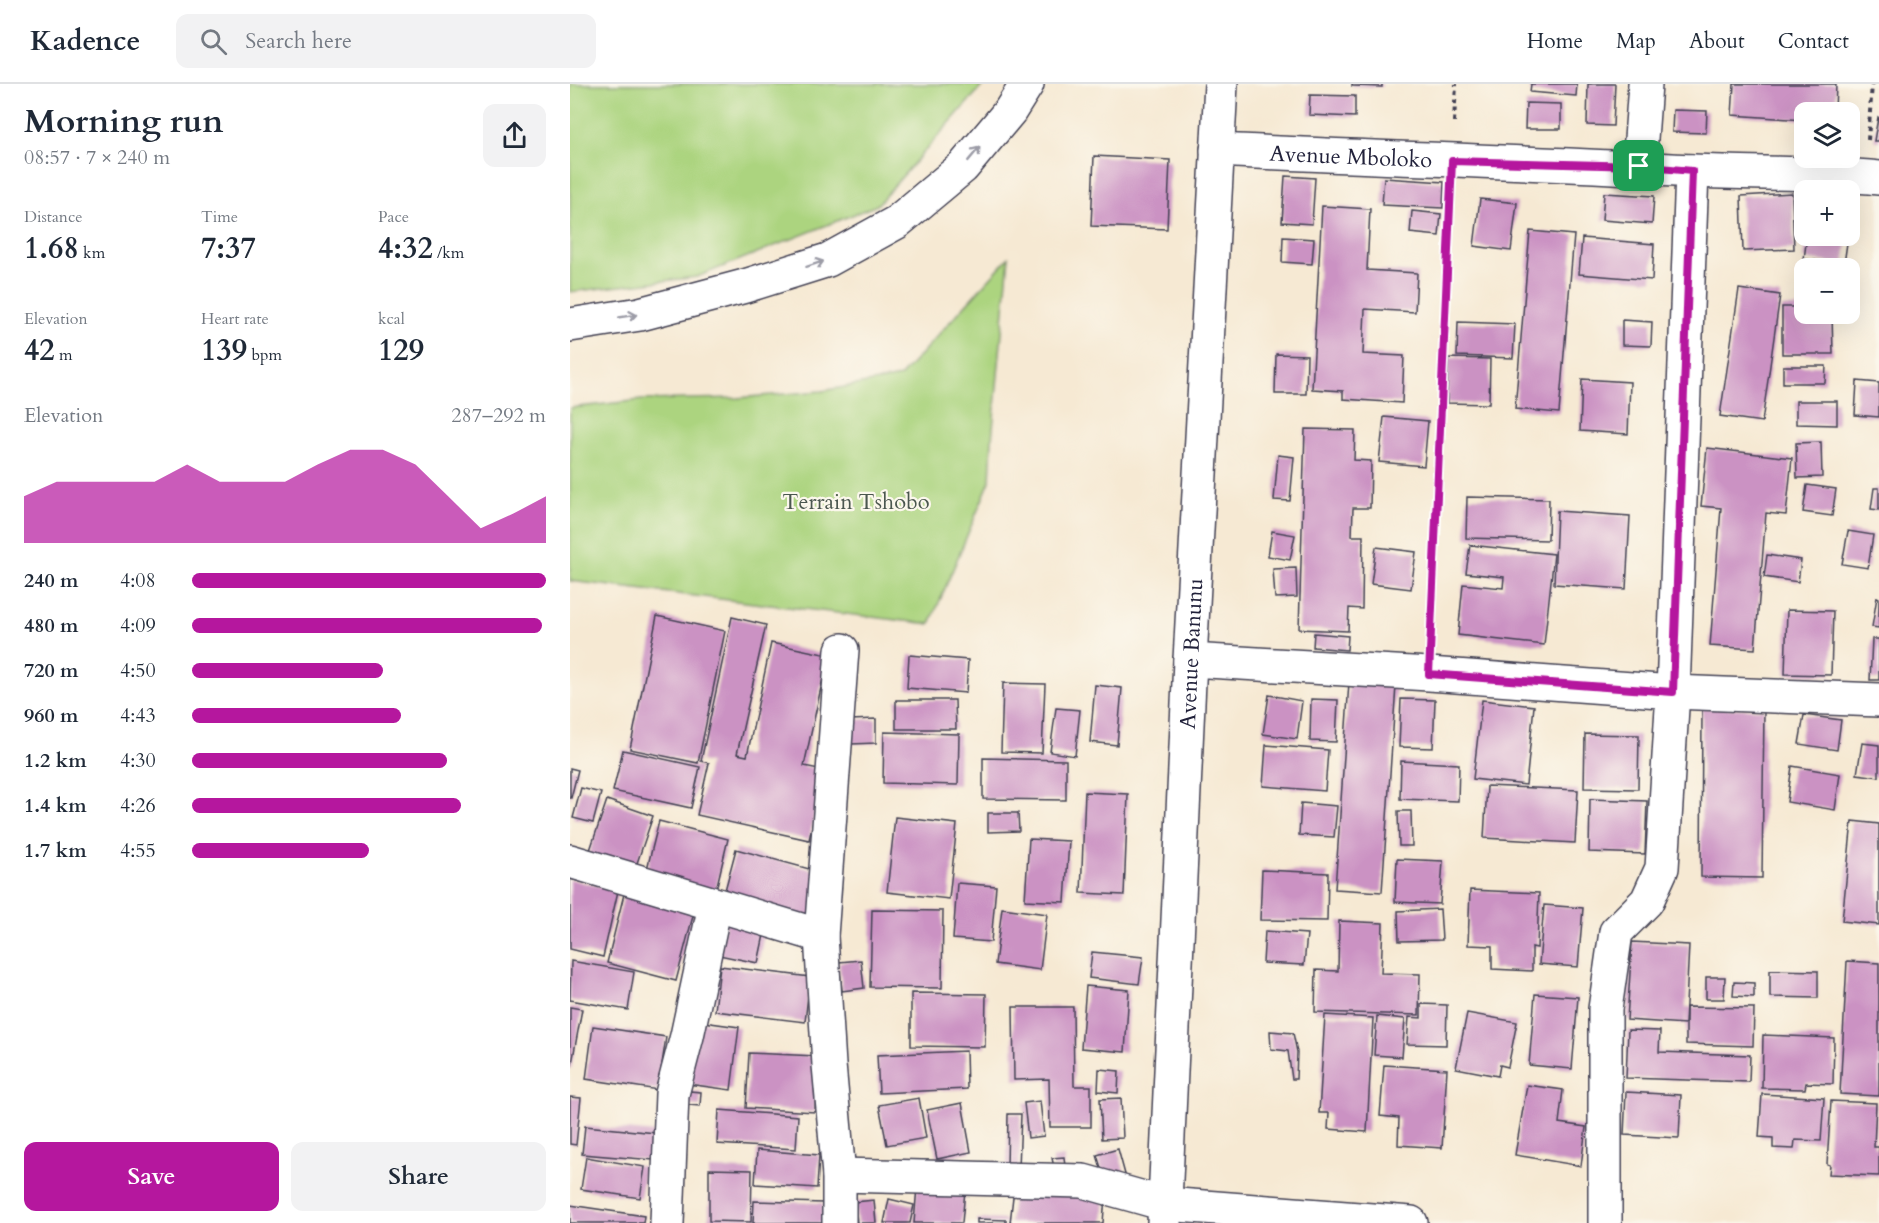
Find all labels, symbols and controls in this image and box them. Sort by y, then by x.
search box [176,14,596,68]
text: Kadence [30,22,140,60]
icon: search [197,25,230,58]
text: Search here [245,26,352,56]
text: Home [1527,27,1583,56]
text: Map [1616,27,1656,56]
text: About [1689,27,1745,56]
text: Contact [1778,27,1849,56]
text: Morning run [24,99,224,144]
map controls [1794,102,1860,324]
button: layers [1794,102,1860,168]
button: share [483,104,546,167]
street label: Avenue Mboloko [1269,139,1433,175]
pin [1613,140,1664,191]
text: 08:57 · 7 × 240 m [24,144,170,171]
one-way arrow [968,146,981,162]
icon: arrive [1622,149,1655,182]
button: + [1794,180,1860,246]
text: Distance [24,206,82,228]
text: Time [201,206,238,228]
text: Pace [378,206,409,228]
text: 1.68 [24,228,79,269]
text: 7:37 [201,228,256,269]
text: 4:32 [378,228,433,269]
text: km [79,242,105,264]
text: /km [433,242,464,264]
one-way arrow [805,257,824,268]
button: − [1794,258,1860,324]
text: Elevation [24,308,88,330]
text: Heart rate [201,308,269,330]
text: kcal [378,308,405,330]
one-way arrow [617,310,637,321]
text: 42 [24,330,55,371]
text: 139 [201,330,247,371]
text: 129 [378,330,424,371]
text: m [55,344,73,366]
text: bpm [247,344,282,366]
text: Elevation [24,402,103,429]
text: 287–292 m [451,402,546,429]
park label: Terrain Tshobo [782,487,930,517]
text: 240 m [24,567,79,594]
text: 4:08 [120,567,156,594]
street label: Avenue Banunu [1173,577,1210,730]
text: 480 m [24,612,79,639]
text: 4:09 [120,612,156,639]
text: 720 m [24,657,79,684]
text: 4:50 [120,657,156,684]
text: 960 m [24,702,79,729]
text: 4:43 [120,702,156,729]
text: 1.2 km [24,747,87,774]
text: 4:30 [120,747,156,774]
text: 1.4 km [24,792,87,819]
text: 4:26 [120,792,156,819]
text: 1.7 km [24,837,87,864]
text: 4:55 [120,837,156,864]
button: Save [24,1142,279,1211]
button: Share [291,1142,546,1211]

